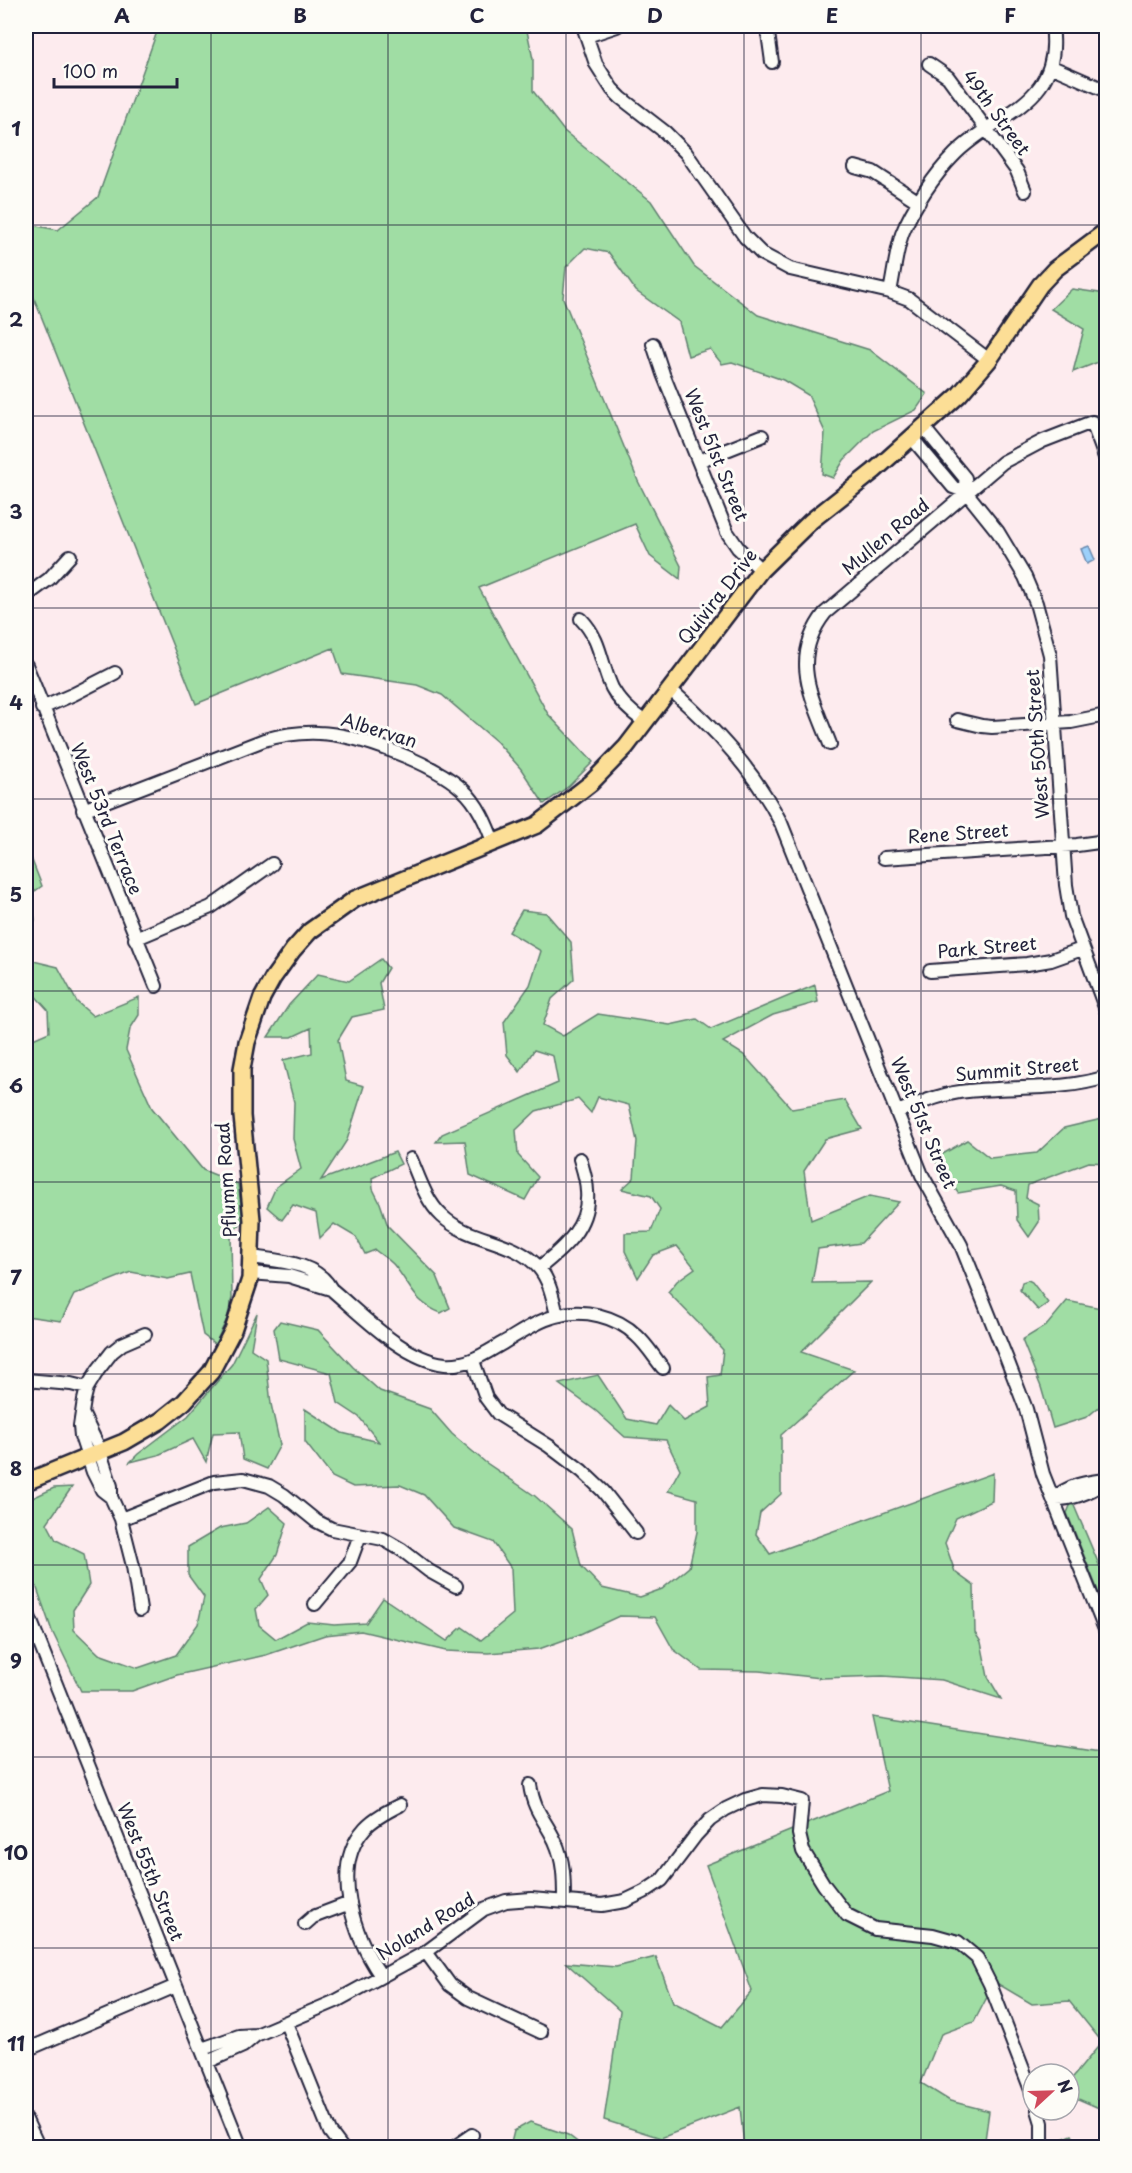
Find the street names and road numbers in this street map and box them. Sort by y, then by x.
street label: 49th Street [957,64,1038,161]
street label: West 51st Street [678,384,756,525]
street label: Mullen Road [835,491,935,581]
street label: Quivira Drive [671,542,763,650]
street label: West 50th Street [1018,668,1055,820]
street label: Albervan [338,705,421,754]
street label: West 53rd Terrace [65,738,150,898]
street label: Rene Street [906,816,1009,850]
street label: Park Street [936,929,1038,964]
street label: Summit Street [954,1050,1080,1087]
street label: West 51st Street [884,1052,964,1193]
street label: Pflumm Road [208,1121,243,1239]
street label: West 55th Street [111,1798,192,1945]
street label: Noland Road [371,1885,480,1967]

